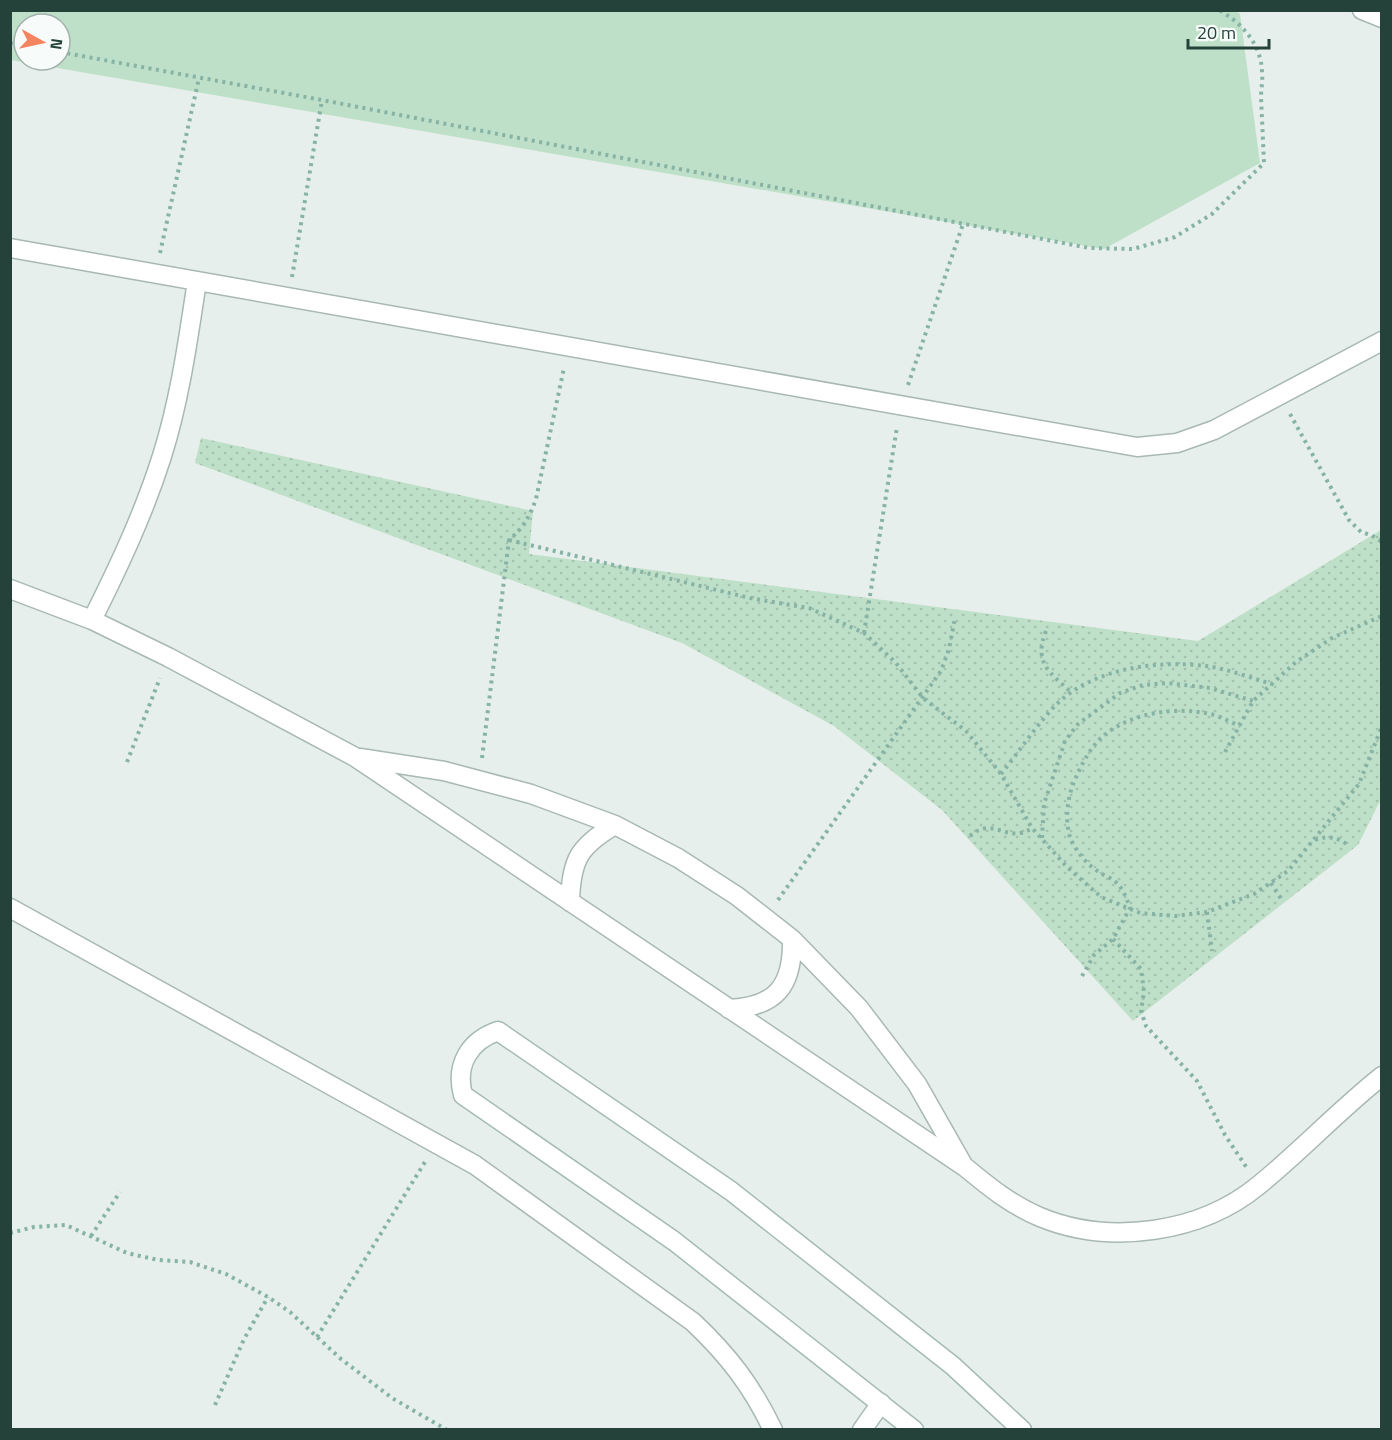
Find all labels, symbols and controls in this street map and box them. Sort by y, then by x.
north arrow [12,12,72,72]
scale bar [1188,12,1269,50]
text: 20 m [1197,19,1236,46]
text: N [44,37,70,51]

